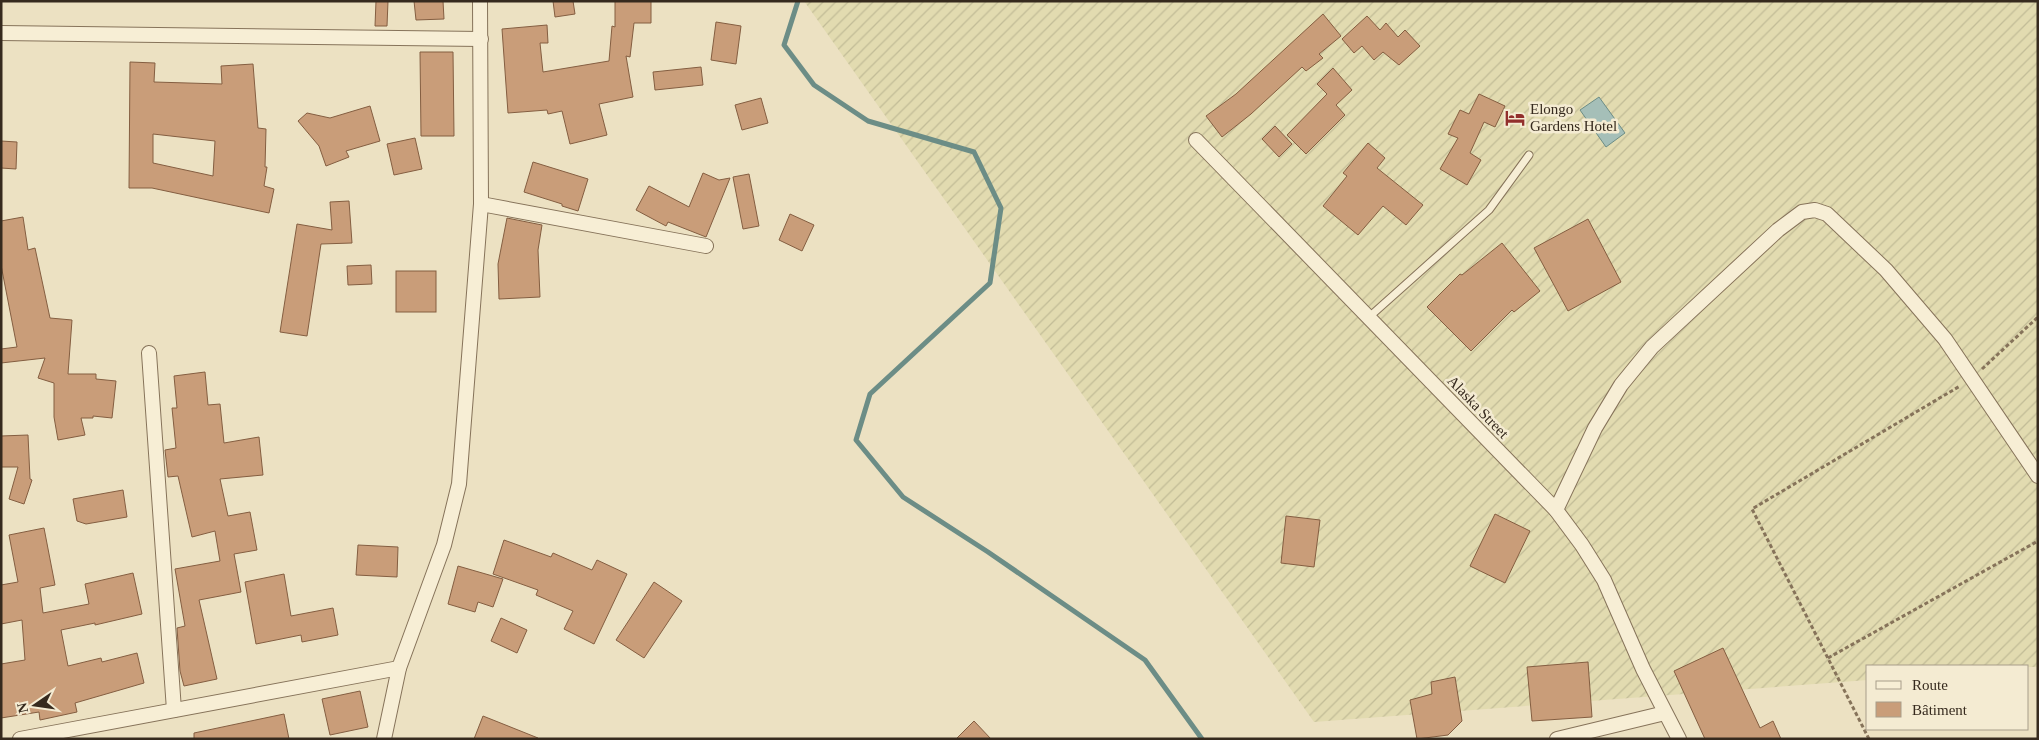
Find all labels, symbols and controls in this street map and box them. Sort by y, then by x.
place label: Elongo Gardens Hotel [1530,101,1617,134]
hotel icon: Elongo Gardens Hotel [1504,107,1526,129]
street label: Alaska Street [1444,373,1512,442]
legend [1866,665,2029,730]
text: Route [1912,677,1948,693]
north arrow [10,680,60,730]
text: N [14,701,31,714]
text: Bâtiment [1912,702,1968,718]

